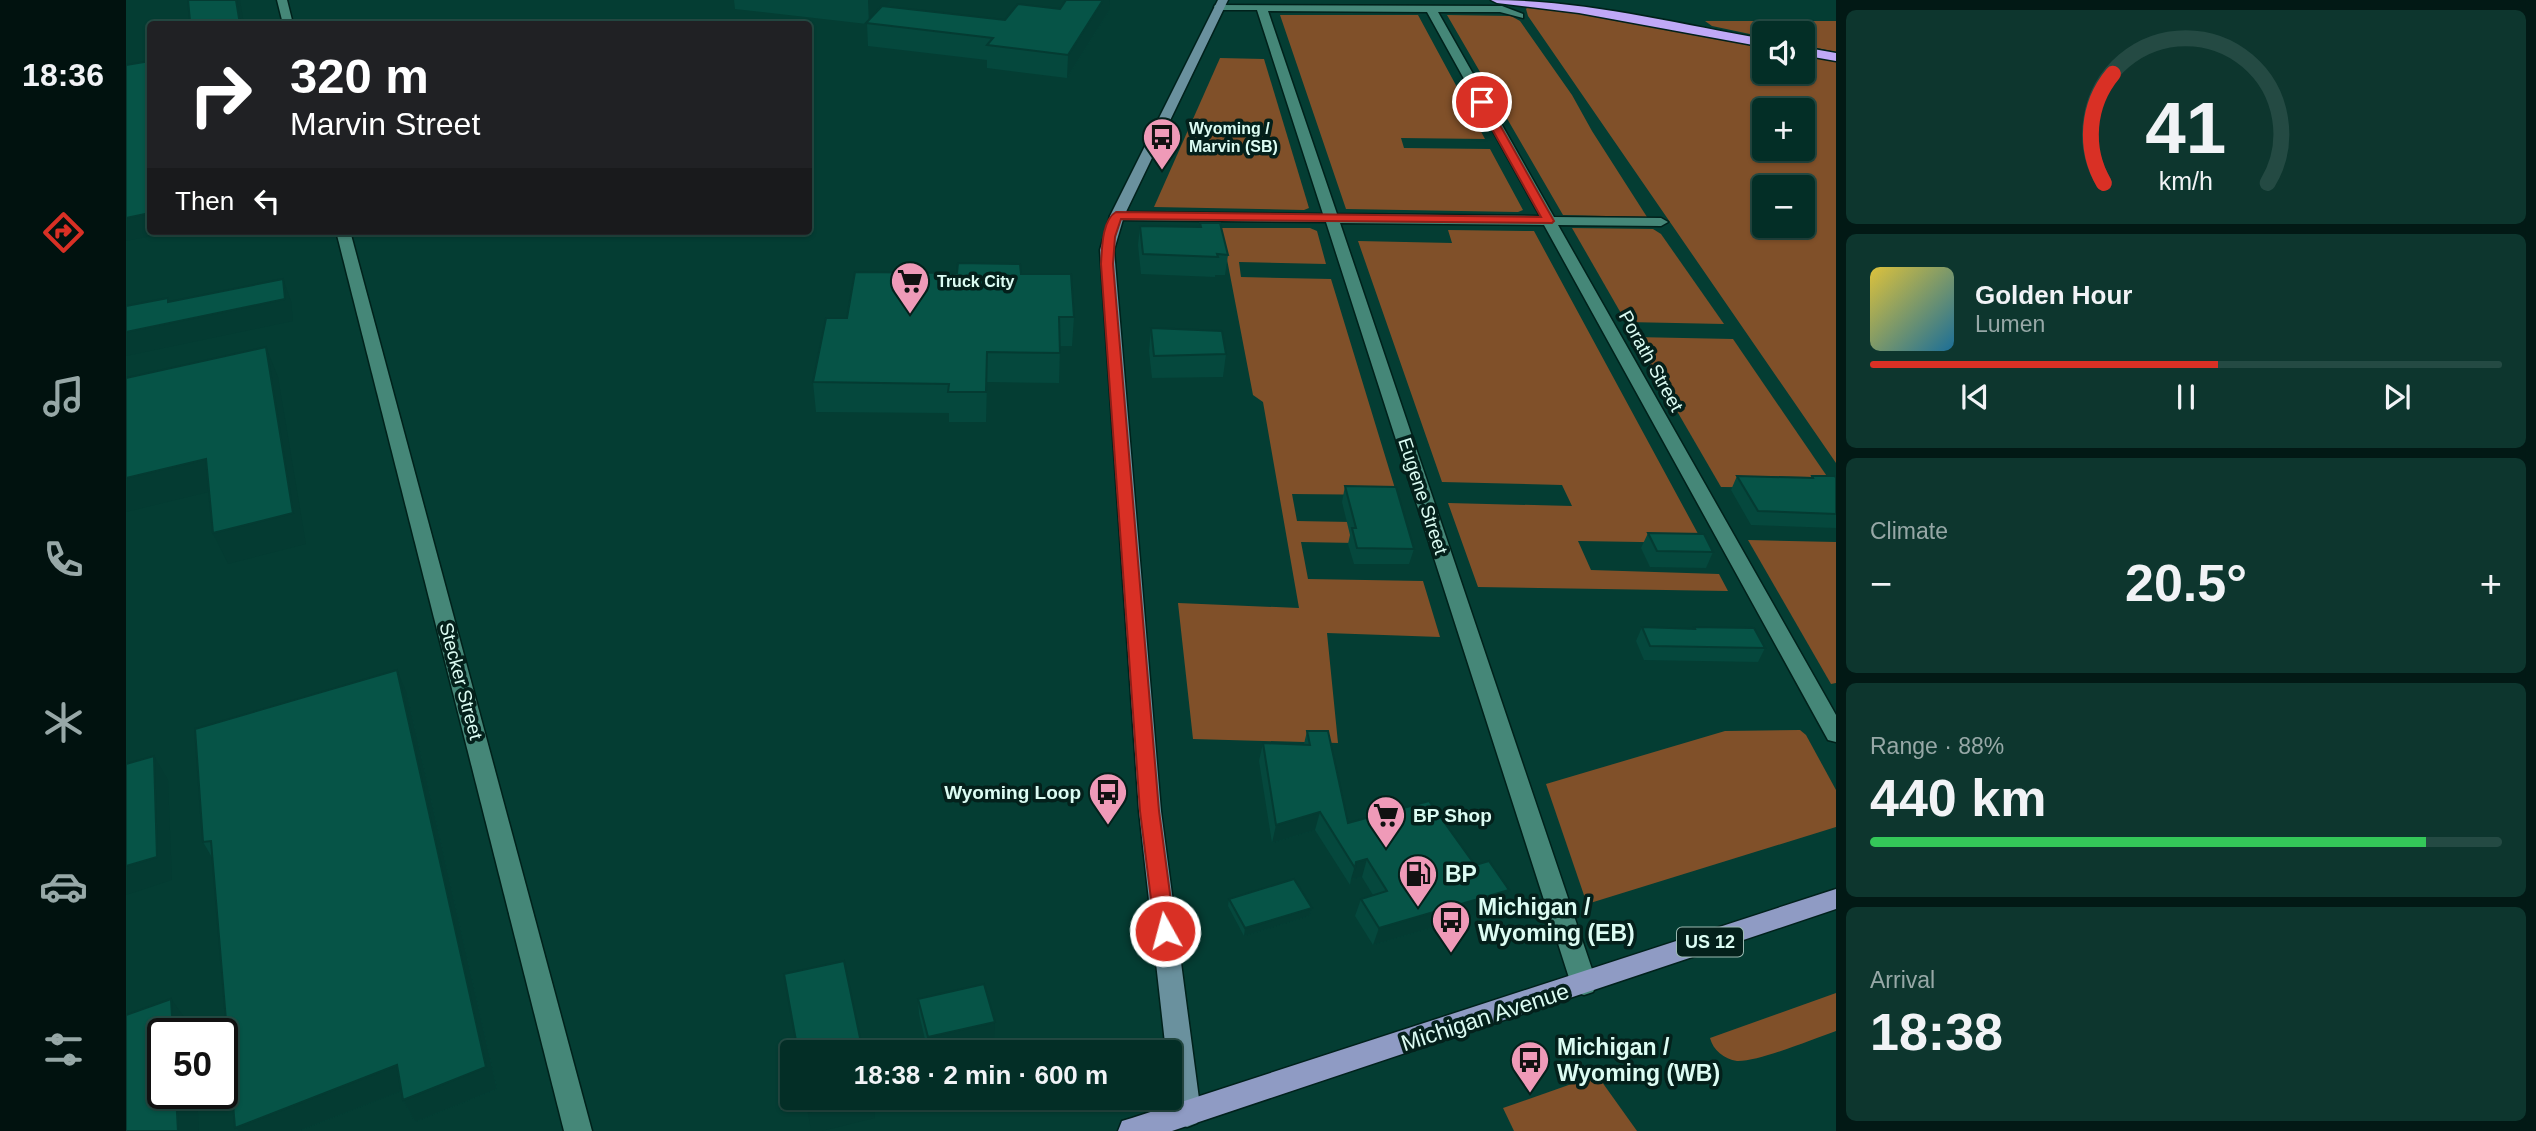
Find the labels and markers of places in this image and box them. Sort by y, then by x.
pin [1452,72,1512,132]
bus stop icon: Wyoming / Marvin (SB) [1141,116,1183,171]
place label: Wyoming / Marvin (SB) [1189,120,1278,155]
supermarket icon: Truck City [889,260,931,315]
place label: Truck City [937,273,1014,290]
bus stop icon: Wyoming Loop [1087,771,1129,826]
place label: Wyoming Loop [944,782,1081,803]
supermarket icon: BP Shop [1365,794,1407,849]
place label: BP Shop [1413,805,1492,826]
fuel station icon: BP [1397,853,1439,908]
place label: BP [1445,861,1477,887]
place label: Michigan / Wyoming (EB) [1478,894,1635,946]
bus stop icon: Michigan / Wyoming (EB) [1430,899,1472,954]
place label: Michigan / Wyoming (WB) [1557,1034,1720,1086]
bus stop icon: Michigan / Wyoming (WB) [1509,1039,1551,1094]

